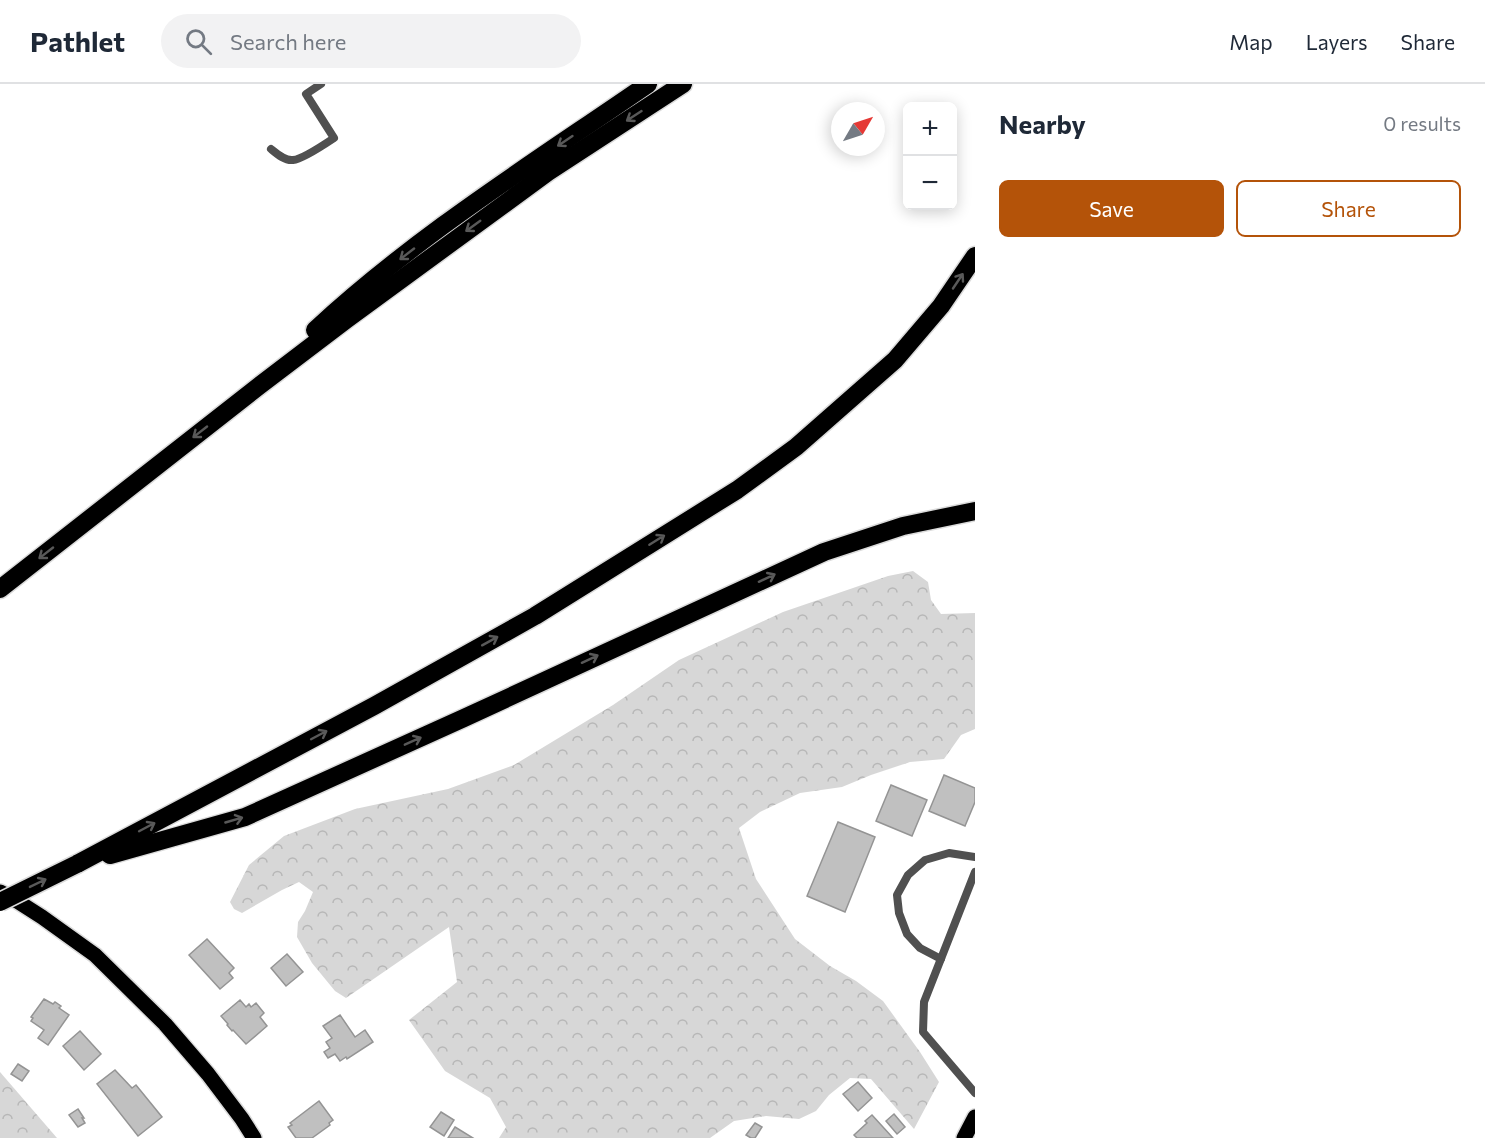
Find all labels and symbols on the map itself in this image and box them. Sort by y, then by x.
north arrow [831,102,885,156]
one-way arrow [626,110,642,122]
one-way arrow [558,135,574,147]
one-way arrow [465,220,481,233]
one-way arrow [399,248,415,261]
one-way arrow [952,273,964,289]
one-way arrow [192,426,208,439]
one-way arrow [648,534,665,546]
one-way arrow [39,546,55,559]
one-way arrow [758,572,776,584]
one-way arrow [481,635,498,647]
one-way arrow [580,653,598,665]
one-way arrow [310,729,327,741]
one-way arrow [403,735,421,747]
one-way arrow [224,814,243,825]
one-way arrow [138,821,155,833]
one-way arrow [29,877,47,888]

